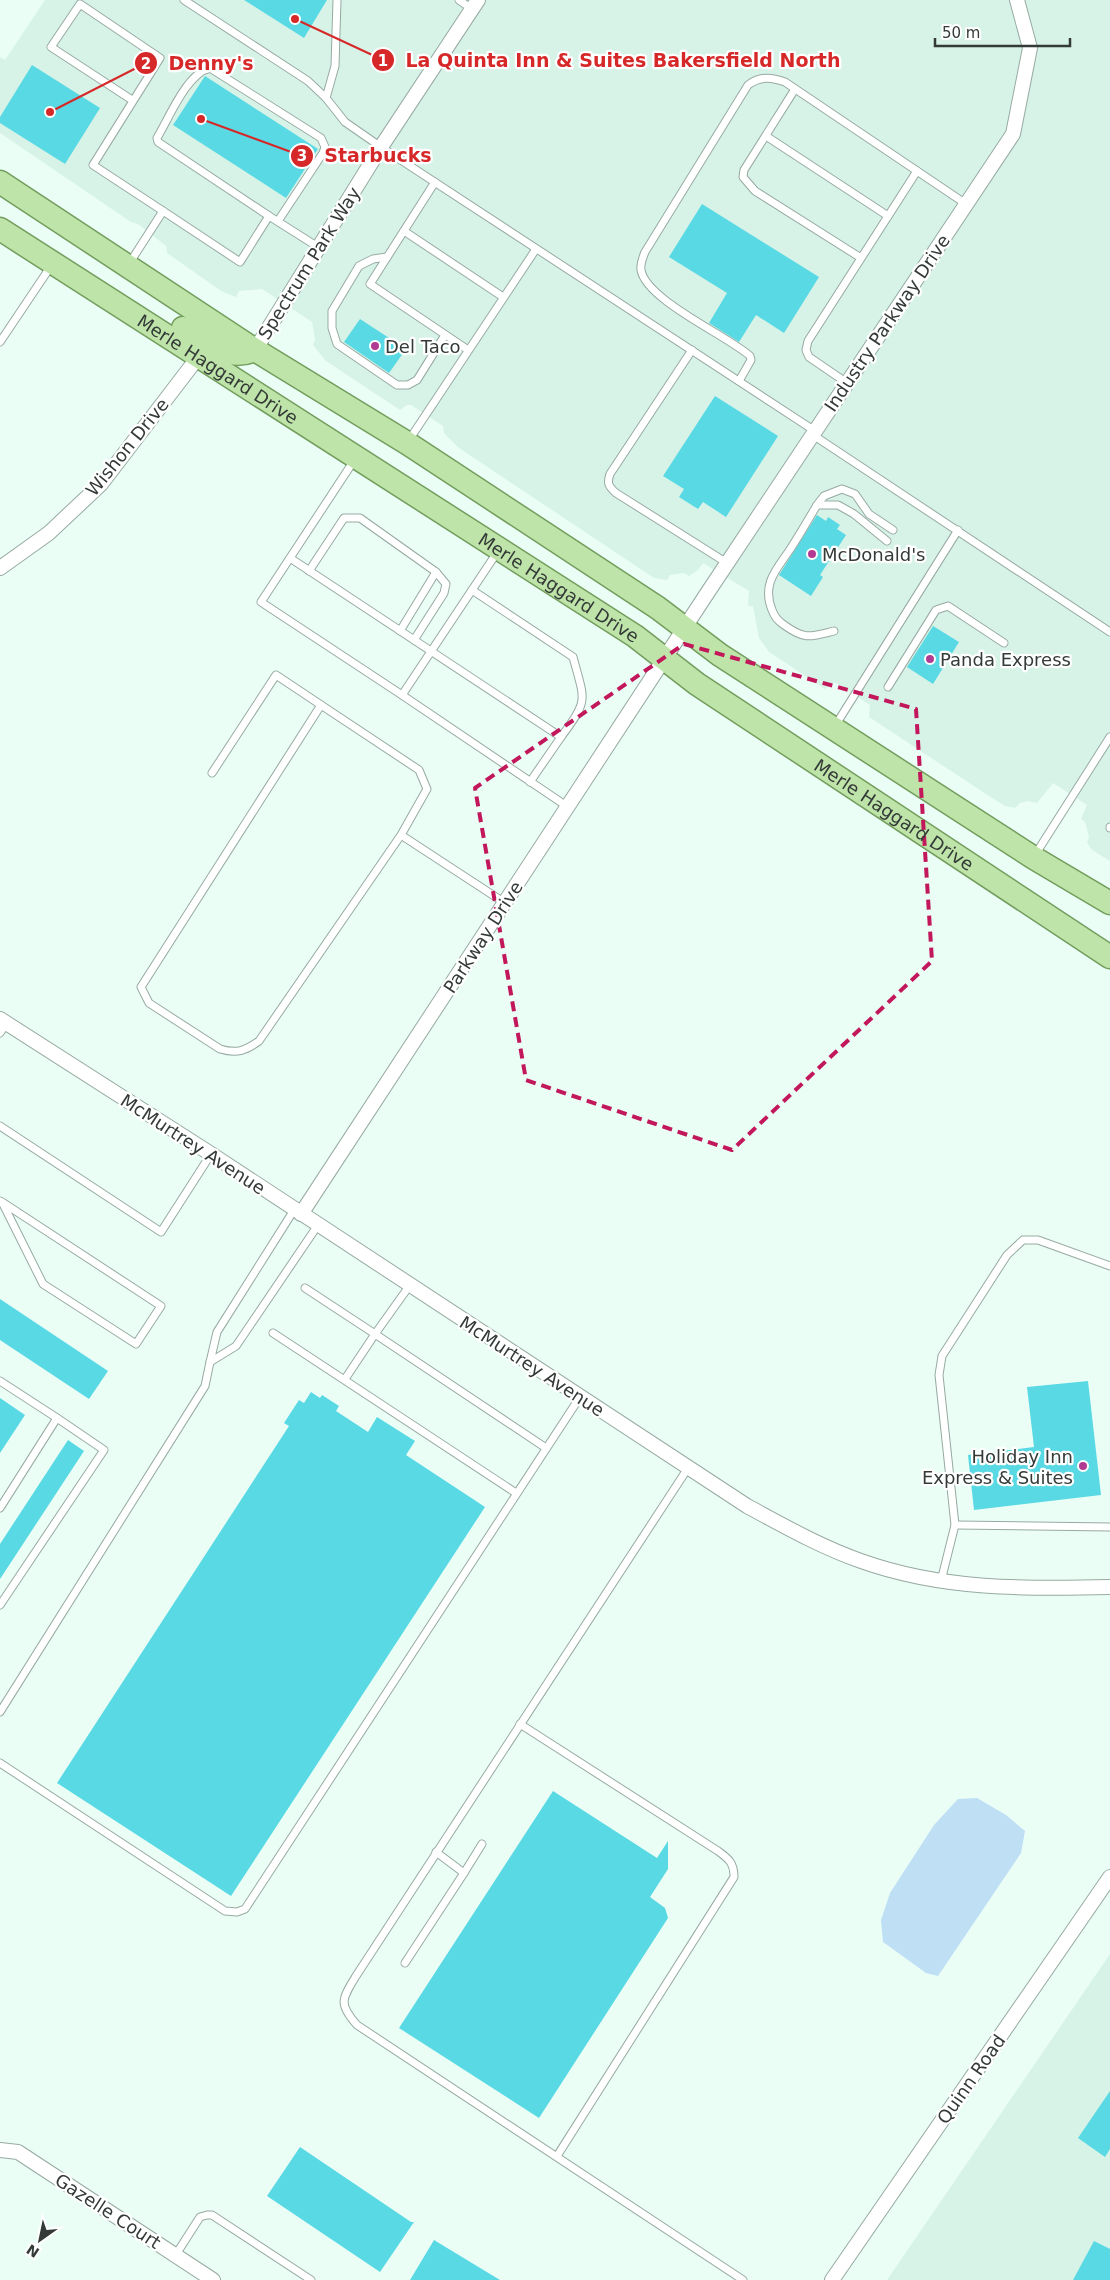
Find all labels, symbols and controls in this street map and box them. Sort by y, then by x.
scale bar [935,15,1070,47]
text: 50 m [942,24,980,42]
callout: La Quinta Inn & Suites Bakersfield North [371,43,850,77]
callout: Denny's [133,46,264,80]
text: La Quinta Inn & Suites Bakersfield North [406,49,840,71]
text: Denny's [168,52,254,74]
text: 1 [378,52,388,70]
text: 2 [141,55,151,73]
callout: Starbucks [289,139,442,173]
text: Starbucks [324,144,432,166]
text: 3 [297,147,307,165]
street label: Spectrum Park Way [253,183,365,343]
street label: Industry Parkway Drive [820,231,954,415]
street label: Merle Haggard Drive [134,310,302,428]
place label: Del Taco [385,336,461,357]
marker: Del Taco [369,340,381,352]
street label: Wishon Drive [81,394,173,500]
street label: Merle Haggard Drive [475,528,643,646]
place label: McDonald's [822,544,926,565]
marker: McDonald's [806,548,818,560]
place label: Panda Express [940,649,1071,670]
marker: Panda Express [924,653,936,665]
street label: Merle Haggard Drive [811,754,978,875]
street label: Parkway Drive [439,877,527,997]
street label: McMurtrey Avenue [117,1089,269,1199]
street label: McMurtrey Avenue [456,1311,608,1421]
place label: Holiday Inn Express & Suites [922,1446,1073,1488]
marker: Holiday Inn Express & Suites [1077,1460,1089,1472]
street label: Quinn Road [932,2030,1010,2128]
street label: Gazelle Court [51,2169,165,2253]
north arrow [15,2215,65,2265]
text: N [24,2241,42,2261]

